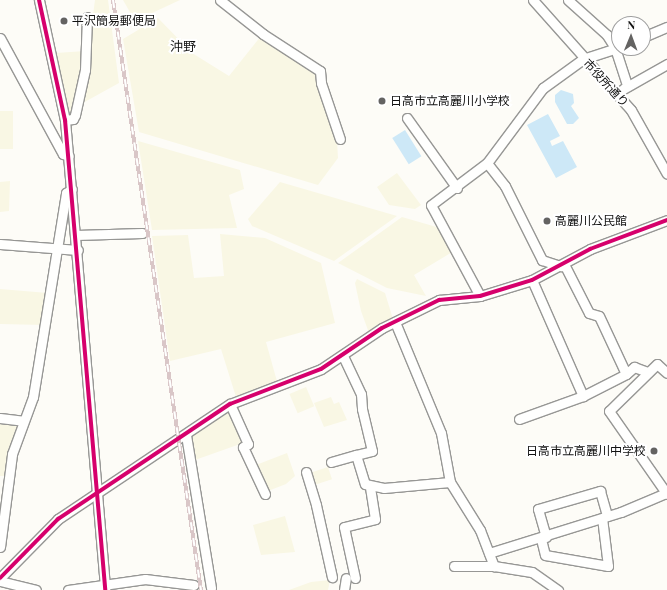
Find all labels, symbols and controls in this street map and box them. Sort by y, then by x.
place label: 平沢簡易郵便局 [72,14,156,28]
marker: 平沢簡易郵便局 [59,16,69,26]
north arrow [611,16,651,56]
text: N [627,17,635,32]
district label: 沖野 [170,38,196,54]
street label: 市役所通り [580,56,632,110]
place label: 日高市立高麗川小学校 [390,94,510,108]
marker: 日高市立高麗川小学校 [377,96,387,106]
place label: 高麗川公民館 [555,214,627,228]
marker: 高麗川公民館 [542,216,552,226]
place label: 日高市立高麗川中学校 [526,444,646,458]
marker: 日高市立高麗川中学校 [649,446,659,456]

